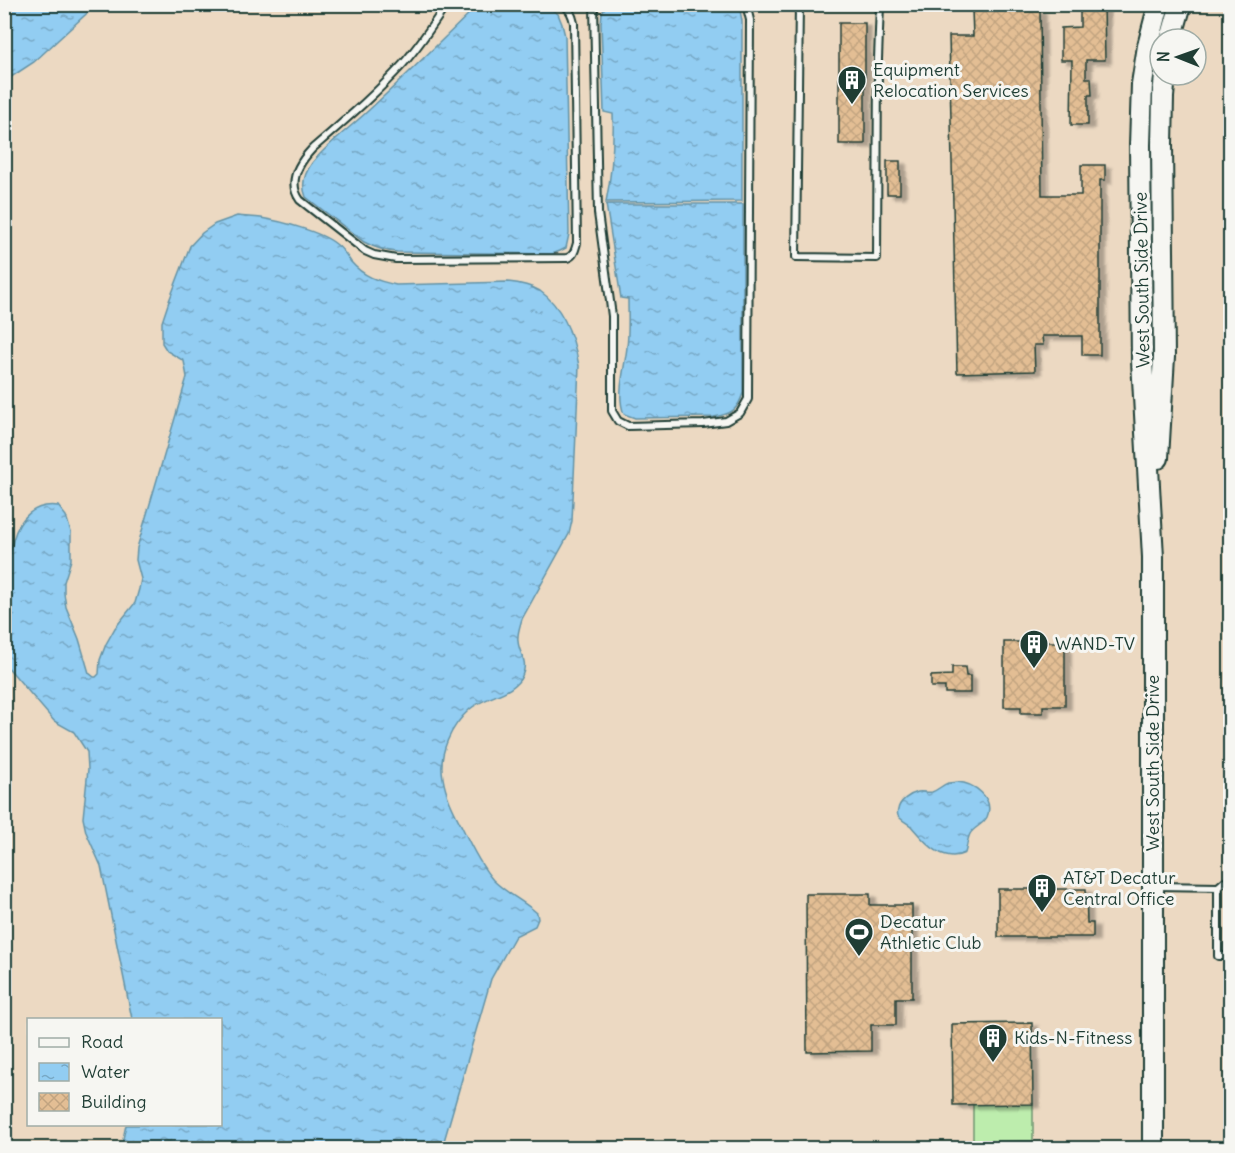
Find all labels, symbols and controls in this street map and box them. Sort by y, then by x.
north arrow [1148,27,1208,87]
text: N [1153,51,1173,62]
place label: Equipment Relocation Services [873,58,1029,102]
building icon: Equipment Relocation Services [836,64,868,106]
street label: West South Side Drive [1128,192,1155,368]
building icon: WAND-TV [1018,628,1050,670]
place label: WAND-TV [1055,632,1135,655]
street label: West South Side Drive [1141,675,1164,851]
place label: AT&T Decatur Central Office [1063,866,1176,910]
building icon: AT&T Decatur Central Office [1026,872,1058,914]
place label: Decatur Athletic Club [880,910,982,954]
sports icon: Decatur Athletic Club [843,916,875,958]
legend [27,1018,222,1126]
building icon: Kids-N-Fitness [977,1022,1009,1064]
place label: Kids-N-Fitness [1014,1026,1132,1049]
text: Road [81,1030,124,1053]
text: Water [81,1060,131,1083]
text: Building [81,1090,146,1113]

